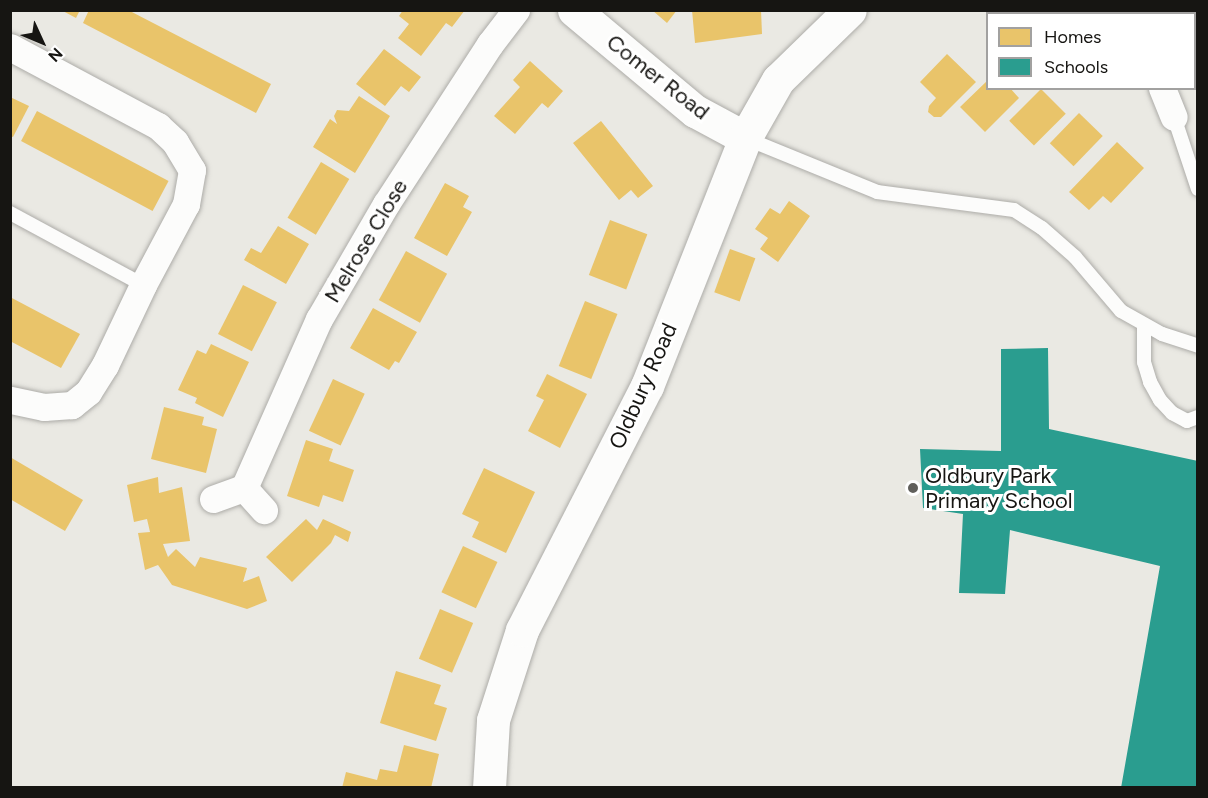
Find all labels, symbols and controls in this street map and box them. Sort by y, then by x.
north arrow [12,12,72,72]
legend [986,12,1196,90]
text: Homes [1044,26,1102,48]
street label: Comer Road [601,29,715,125]
text: N [44,44,66,66]
text: Schools [1044,56,1108,78]
street label: Melrose Close [319,175,413,307]
street label: Oldbury Road [603,319,683,453]
place label: Oldbury Park Primary School [925,462,1073,514]
marker: Oldbury Park Primary School [906,481,920,495]

